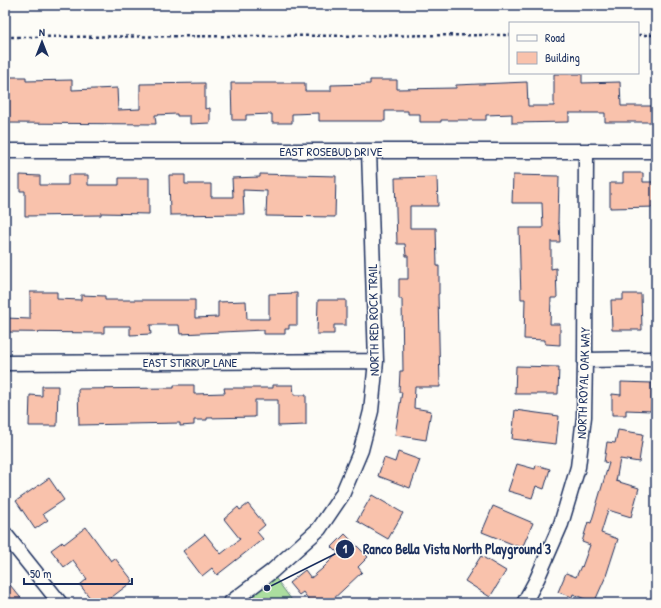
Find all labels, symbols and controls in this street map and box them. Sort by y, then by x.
north arrow [22,22,62,62]
legend [509,22,639,74]
text: N [39,25,45,39]
text: Road [545,29,565,46]
text: Building [545,49,580,66]
street label: EAST ROSEBUD DRIVE [279,142,383,160]
street label: NORTH RED ROCK TRAIL [363,264,383,376]
street label: NORTH ROYAL OAK WAY [572,327,594,439]
street label: EAST STIRRUP LANE [143,353,237,371]
callout: Ranco Bella Vista North Playground 3 [335,536,559,562]
text: Ranco Bella Vista North Playground 3 [363,539,552,560]
text: 1 [343,540,348,557]
scale bar [24,560,132,586]
text: 50 m [30,565,51,582]

